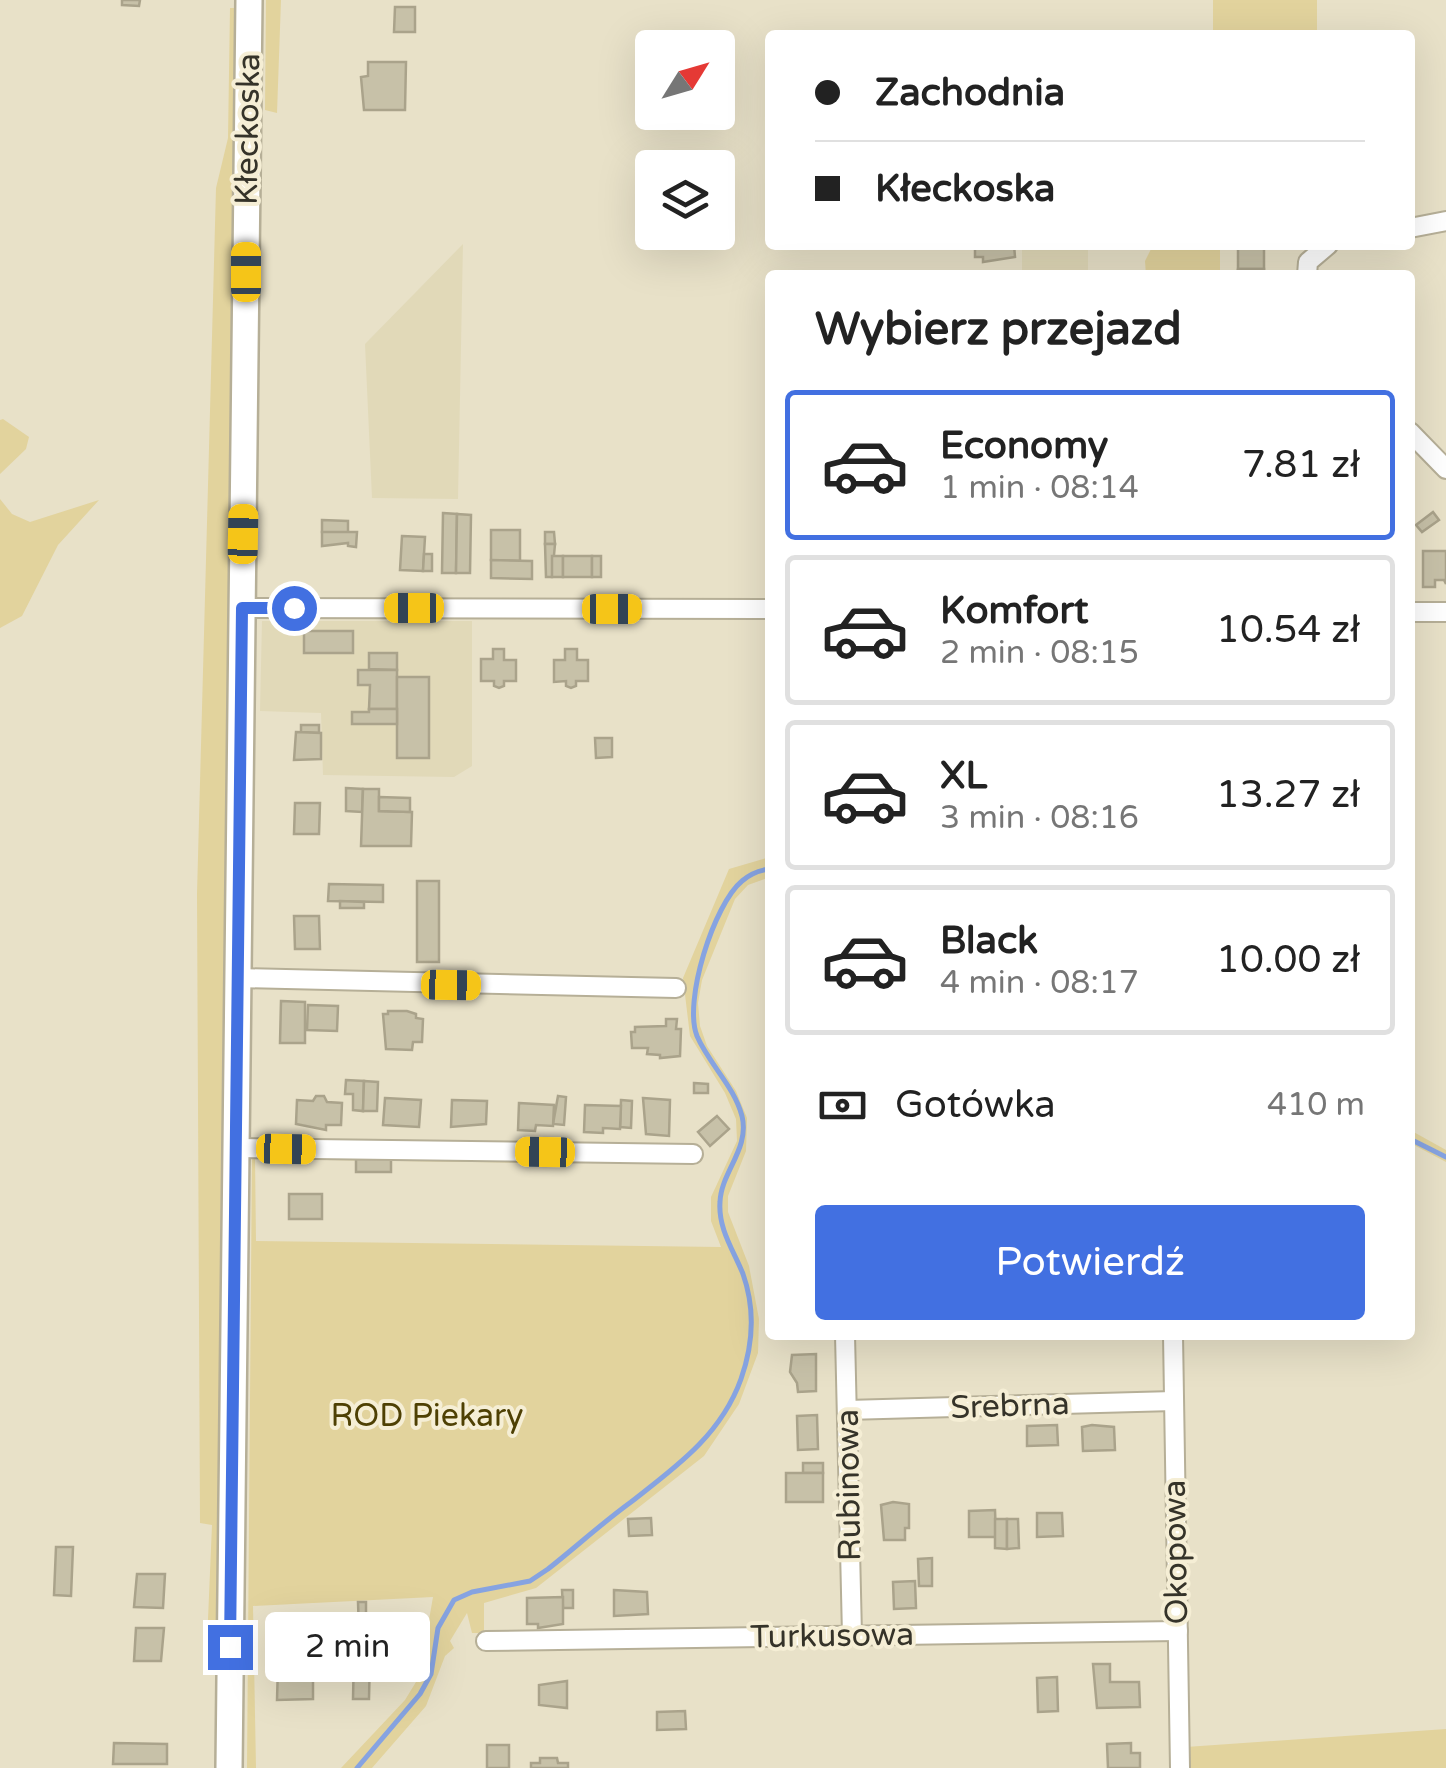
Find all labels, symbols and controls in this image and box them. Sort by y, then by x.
north arrow [635,30,735,130]
map controls [635,30,735,250]
street label: Kłeckoska [228,53,268,205]
text: Zachodnia [875,70,1065,116]
button: layers [635,150,735,250]
text: Kłeckoska [875,166,1055,212]
car [231,242,261,302]
text: Wybierz przejazd [815,303,1182,357]
icon: car [820,420,910,510]
text: Economy [940,423,1108,469]
text: 7.81 zł [1242,442,1360,488]
text: 1 min · 08:14 [940,469,1139,507]
car [227,504,259,564]
icon: car [820,585,910,675]
route start [272,586,317,631]
text: Komfort [940,588,1089,634]
car [384,593,444,623]
car [582,594,642,624]
text: 10.54 zł [1216,607,1360,653]
text: 2 min · 08:15 [940,634,1139,672]
icon: car [820,750,910,840]
text: XL [940,753,987,799]
text: 13.27 zł [1216,772,1360,818]
text: 3 min · 08:16 [940,799,1139,837]
icon: car [820,915,910,1005]
text: Black [940,918,1038,964]
text: 10.00 zł [1216,937,1360,983]
text: 4 min · 08:17 [940,964,1139,1002]
car [421,969,481,1001]
icon: cash [815,1078,870,1133]
text: Gotówka [895,1082,1056,1128]
text: 410 m [1267,1086,1365,1124]
car [256,1133,316,1165]
car [515,1136,575,1168]
button: Potwierdź [815,1205,1365,1320]
street label: Srebrna [950,1385,1070,1427]
park label: ROD Piekary [331,1397,524,1435]
street label: Rubinowa [829,1409,869,1561]
street label: Okopowa [1156,1479,1196,1625]
callout: 2 min [265,1612,430,1682]
street label: Turkusowa [750,1616,914,1656]
route end [208,1625,253,1670]
text: 2 min [305,1628,390,1666]

